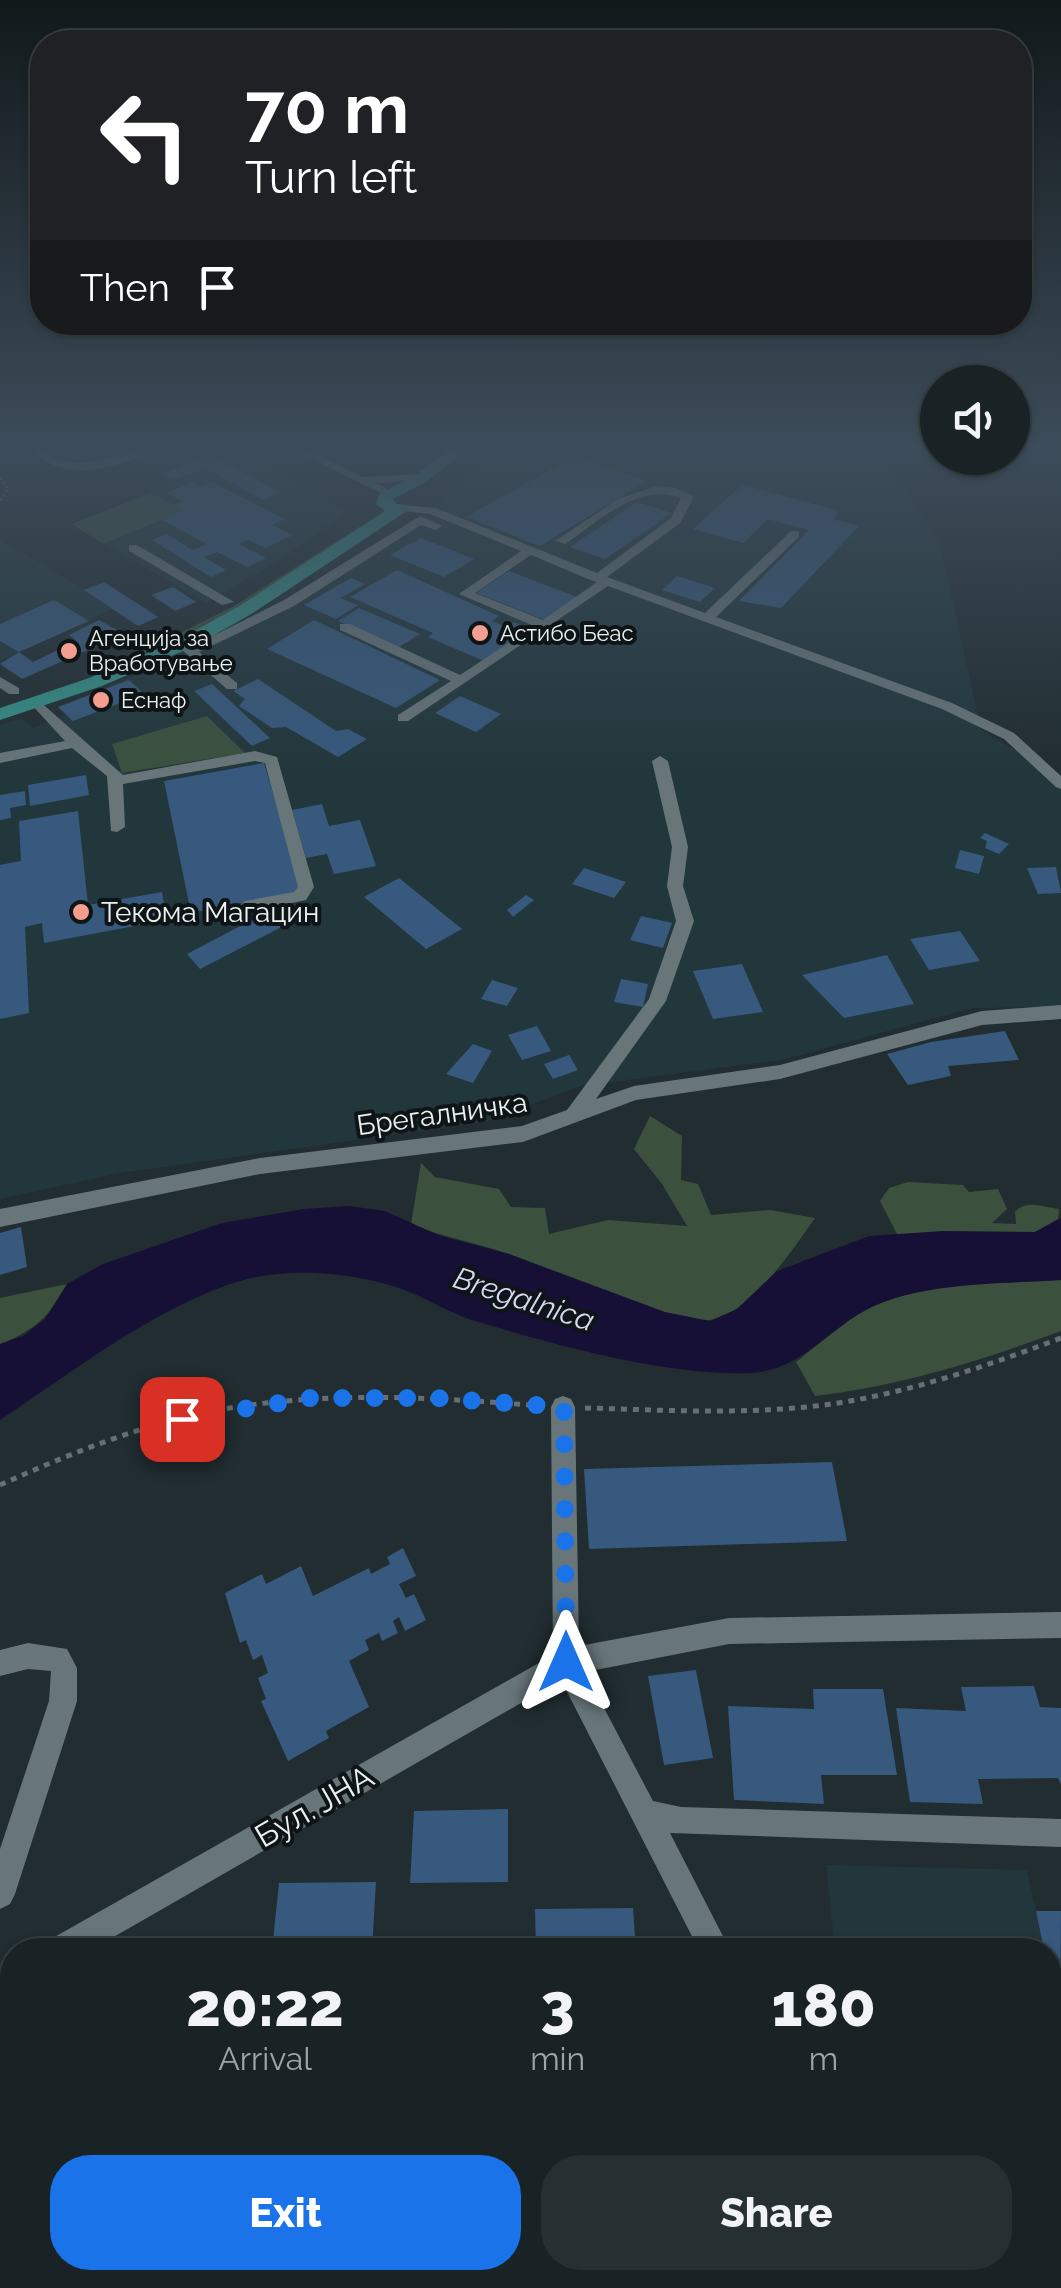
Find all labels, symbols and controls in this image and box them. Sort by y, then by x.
text: 70 m [245,67,409,149]
icon: left [80,70,210,200]
text: Turn left [245,151,417,204]
icon: arrive [190,260,245,315]
text: Then [80,265,170,310]
map controls [920,365,1030,475]
button: sound [920,365,1030,475]
place label: Астибо Беас [500,620,634,646]
marker: Астибо Беас [469,622,491,644]
place label: Агенција за Вработување [89,625,233,676]
marker: Агенција за Вработување [58,640,80,662]
place label: Еснаф [121,687,186,713]
marker: Еснаф [90,689,112,711]
place label: Текома Магацин [101,896,319,929]
marker: Текома Магацин [70,901,92,923]
street label: Брегалничка [355,1086,529,1142]
water label: Bregalnica [449,1260,599,1338]
pin [140,1377,225,1462]
icon: arrive [155,1392,210,1447]
position arrow [514,1610,618,1714]
street label: Бул. ЈНА [248,1757,380,1855]
text: 20:22 [186,1970,344,2040]
text: 3 [541,1970,575,2040]
text: 180 [771,1970,876,2040]
text: Arrival [218,2040,312,2077]
text: min [530,2040,585,2077]
text: m [809,2040,838,2077]
button: Exit [50,2155,521,2270]
button: Share [541,2155,1012,2270]

